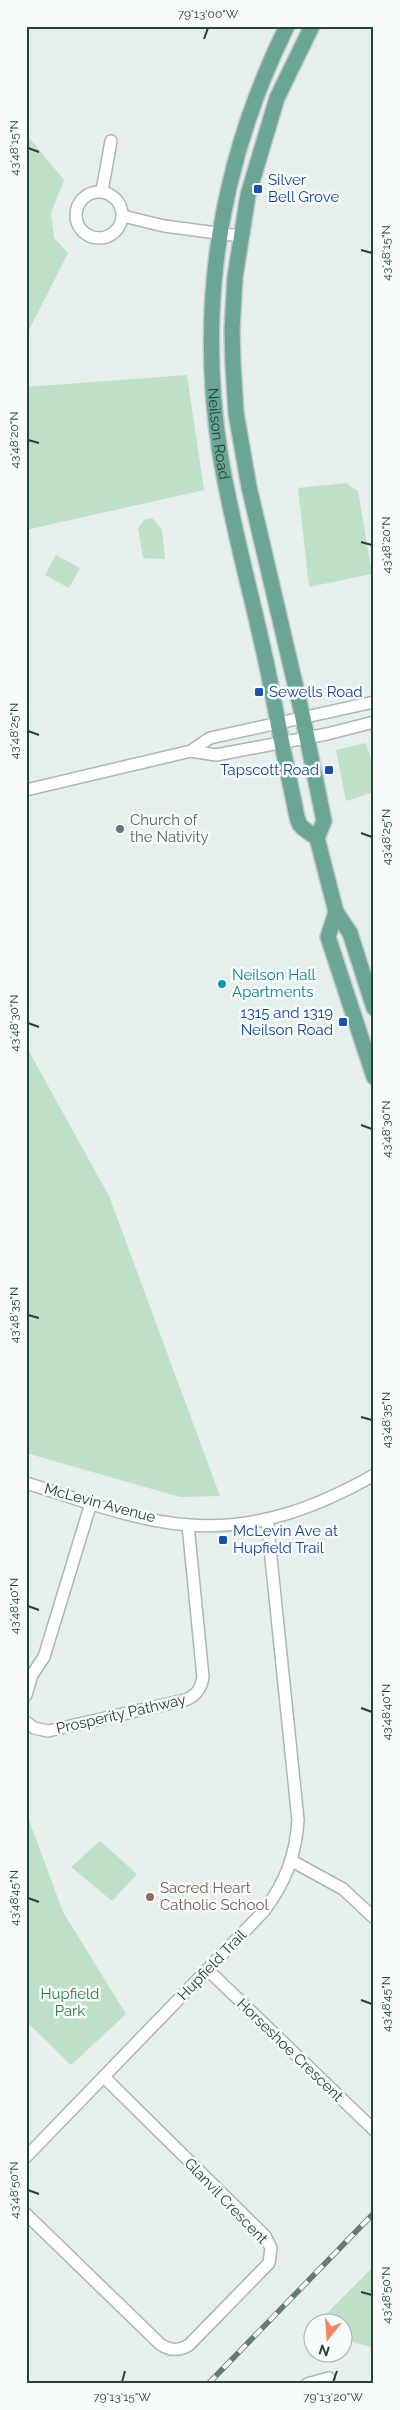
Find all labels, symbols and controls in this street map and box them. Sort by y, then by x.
text: 79°13'00"W [178,7,239,21]
text: 43°48'15"N [7,120,21,176]
place label: Silver Bell Grove [268,171,339,206]
marker: Silver Bell Grove [252,183,264,195]
text: 43°48'15"N [379,225,393,281]
street label: Neilson Road [204,387,233,481]
text: 43°48'20"N [7,411,21,469]
text: 43°48'20"N [379,516,393,574]
place label: Sewells Road [269,683,363,701]
marker: Sewells Road [253,686,265,698]
text: 43°48'25"N [7,703,21,759]
place label: Tapscott Road [220,761,319,779]
marker: Tapscott Road [323,764,335,776]
text: 43°48'25"N [379,809,393,865]
place label: Church of the Nativity [130,811,209,846]
marker: Church of the Nativity [114,823,126,835]
place label: Neilson Hall Apartments [232,966,317,1001]
marker: Neilson Hall Apartments [216,978,228,990]
text: 43°48'30"N [7,994,21,1052]
place label: 1315 and 1319 Neilson Road [240,1004,333,1039]
marker: 1315 and 1319 Neilson Road [337,1016,349,1028]
text: 43°48'30"N [379,1100,393,1158]
text: 43°48'35"N [7,1287,21,1343]
text: 43°48'35"N [379,1392,393,1448]
street label: McLevin Avenue [42,1479,158,1527]
place label: McLevin Ave at Hupfield Trail [233,1522,338,1557]
marker: McLevin Ave at Hupfield Trail [217,1534,229,1546]
text: 43°48'40"N [7,1578,21,1634]
text: 43°48'40"N [379,1684,393,1740]
street label: Prosperity Pathway [54,1690,188,1738]
text: 43°48'45"N [7,1870,21,1926]
place label: Sacred Heart Catholic School [160,1879,269,1914]
marker: Sacred Heart Catholic School [144,1891,156,1903]
street label: Hupfield Trail [174,1925,251,2004]
text: 43°48'45"N [379,1976,393,2032]
park label: Hupfield Park [41,1985,99,2020]
street label: Horseshoe Crescent [233,1995,347,2105]
street label: Glanvil Crescent [181,2154,271,2248]
text: 43°48'50"N [7,2161,21,2219]
text: 43°48'50"N [379,2266,393,2324]
north arrow [302,2312,352,2362]
text: N [317,2341,332,2360]
text: 79°13'15"W [93,2390,151,2404]
text: 79°13'20"W [303,2390,363,2404]

